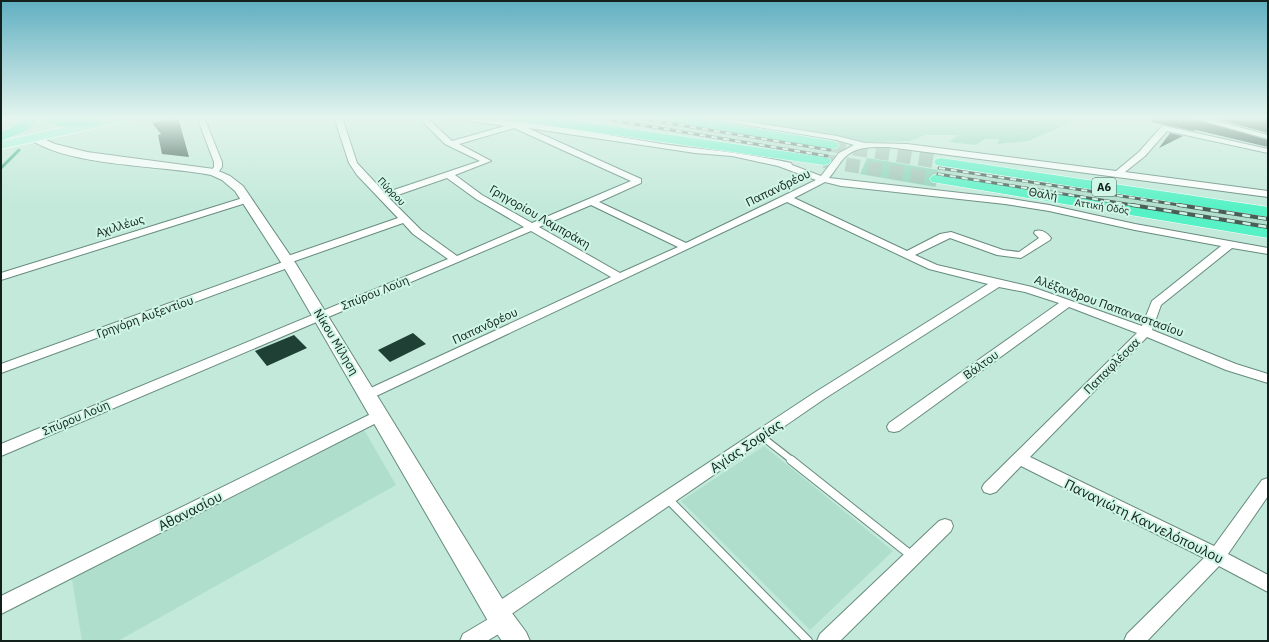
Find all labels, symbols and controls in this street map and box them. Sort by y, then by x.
street label: Παπανδρέου [743,165,813,210]
street label: Πύρρου [375,174,408,208]
road number: Α6 [1092,178,1116,196]
street label: Γρηγορίου Λαμπράκη [487,181,594,252]
street label: Θαλή [1027,184,1059,203]
street label: Αττική Οδός [1074,196,1130,217]
street label: Αχιλλέως [94,211,146,240]
street label: Αλέξανδρου Παπαναστασίου [1032,271,1186,340]
street label: Σπύρου Λούη [339,272,411,313]
street label: Γρηγόρη Αυξεντίου [94,292,195,341]
street label: Παπανδρέου [450,304,520,347]
street label: Νίκου Μίληση [311,306,362,378]
street label: Παπαφλέσσα [1080,334,1143,397]
street label: Βάλτου [960,347,1001,382]
street label: Σπύρου Λούη [40,397,112,438]
street label: Αγίας Σοφίας [706,415,786,477]
street label: Παναγιώτη Καννελόπουλου [1061,475,1227,567]
street label: Αθανασίου [155,487,225,535]

